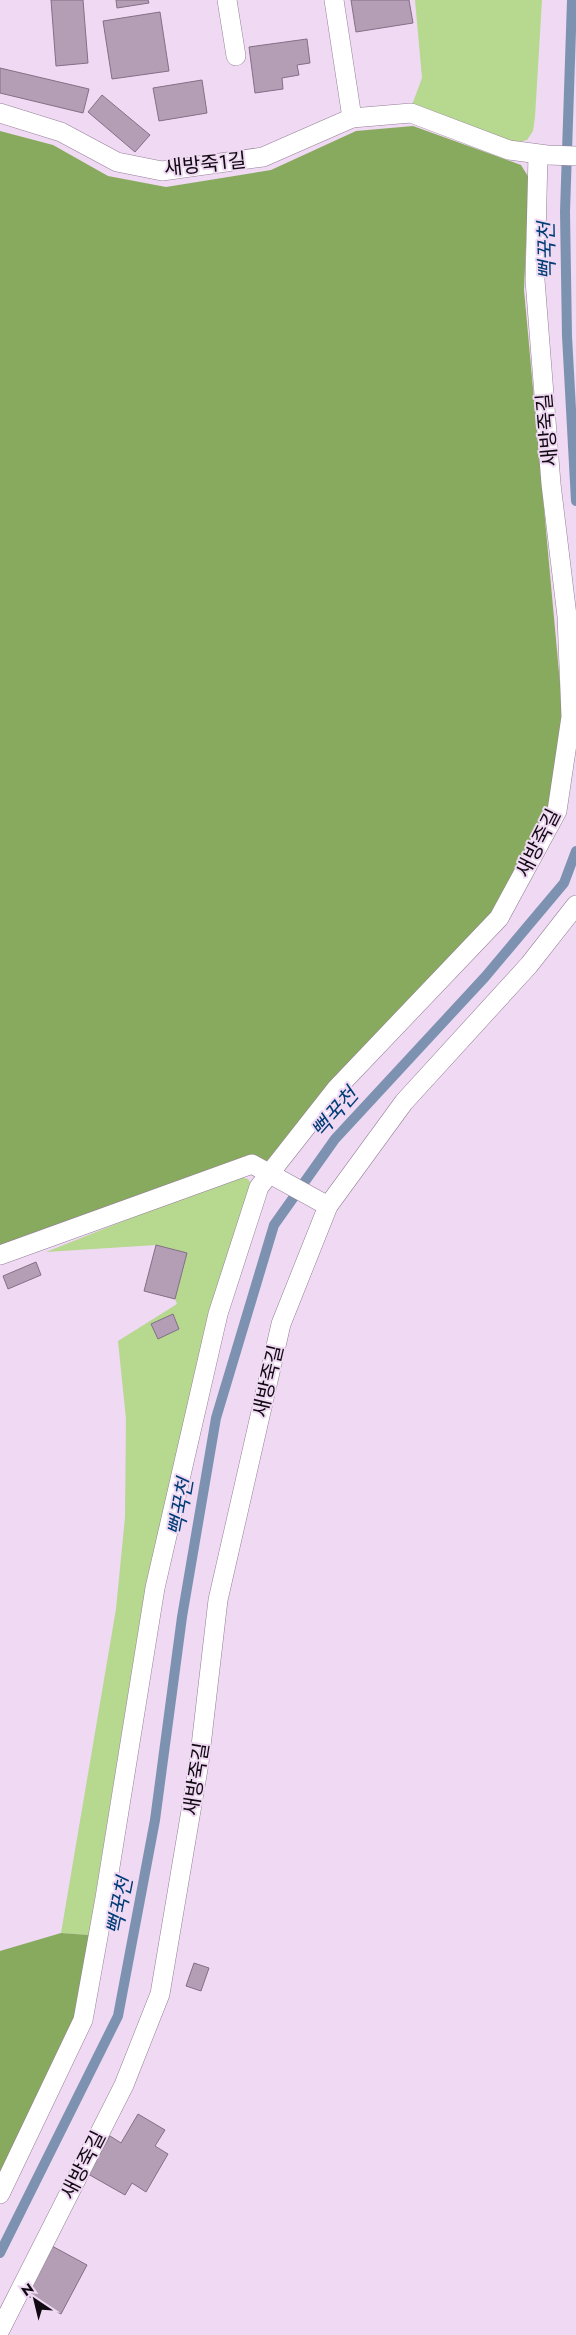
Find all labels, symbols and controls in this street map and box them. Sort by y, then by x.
street label: 새방죽1길 [162,146,248,183]
water label: 뻑꾹천 [531,219,563,280]
street label: 새방죽길 [530,392,565,468]
street label: 새방죽길 [509,804,568,883]
water label: 뻑꾹천 [305,1079,367,1145]
street label: 새방죽길 [246,1342,291,1420]
water label: 뻑꾹천 [161,1473,201,1538]
street label: 새방죽길 [176,1740,217,1818]
water label: 뻑꾹천 [100,1872,141,1937]
street label: 새방죽길 [54,2126,113,2205]
north arrow [10,2275,60,2325]
text: N [17,2278,38,2301]

